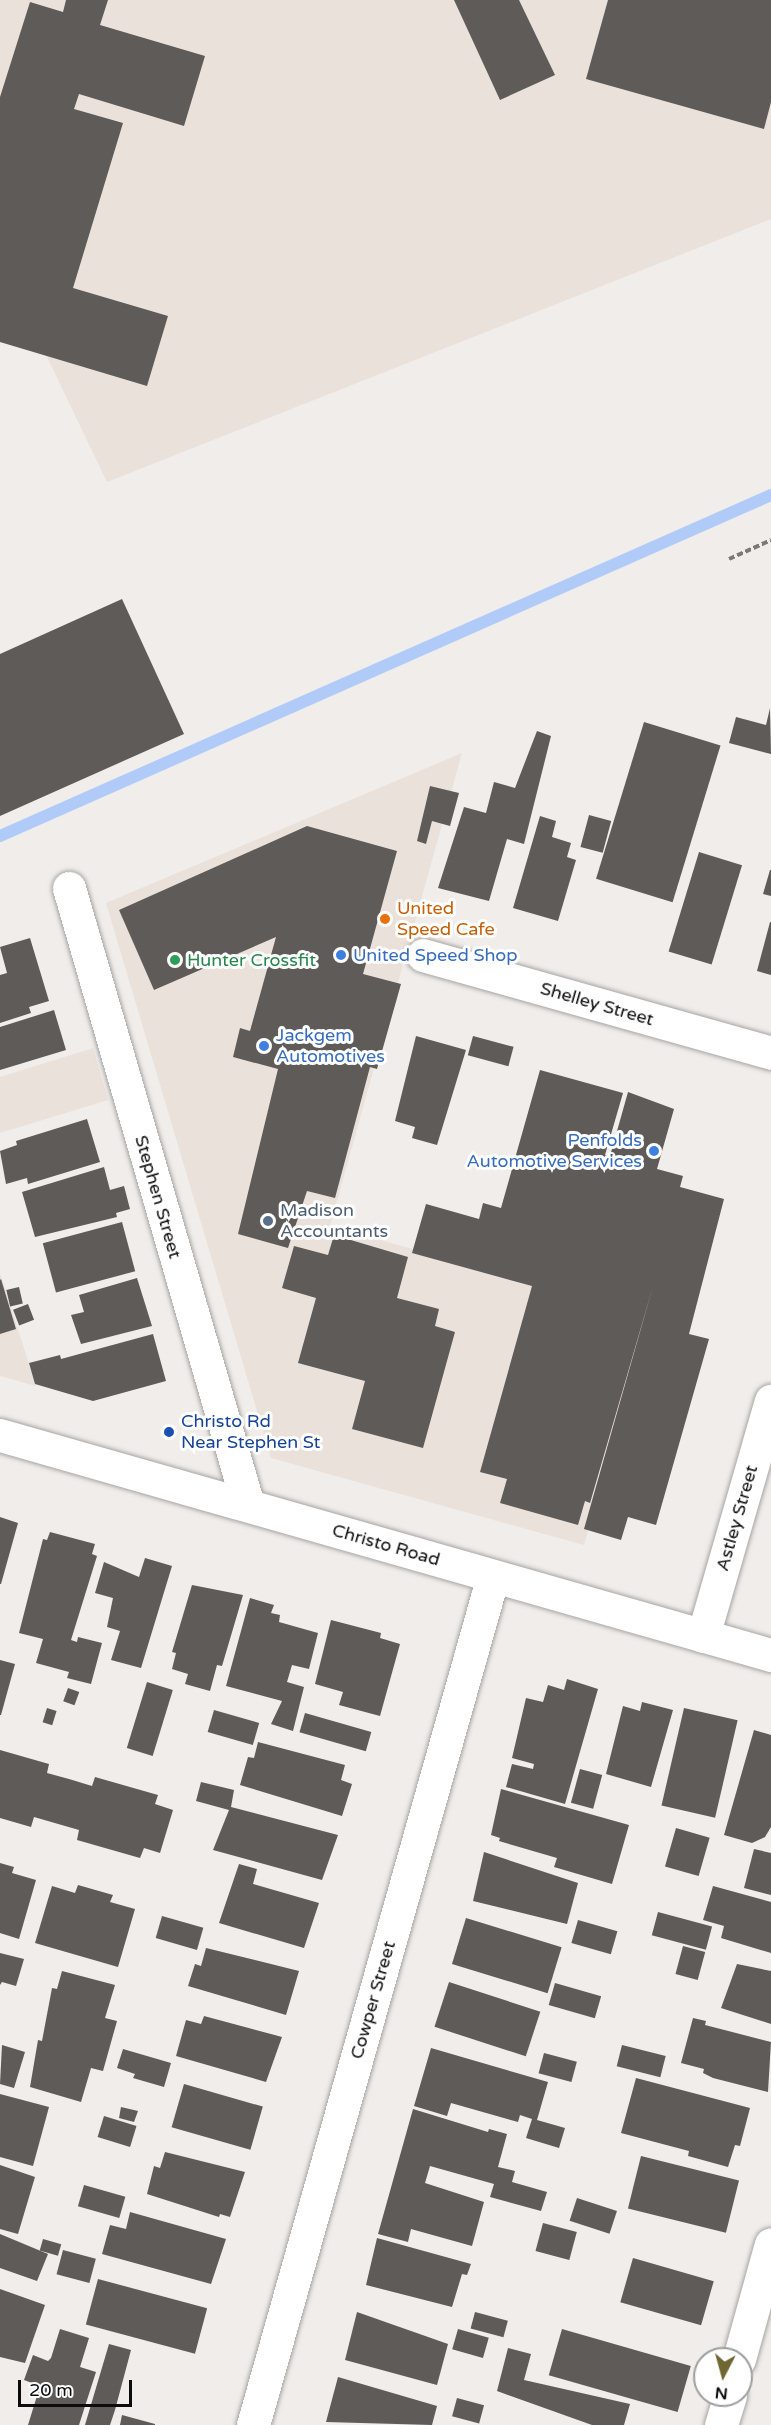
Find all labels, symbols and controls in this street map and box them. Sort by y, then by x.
place label: United Speed Cafe [397,898,495,940]
marker: United Speed Cafe [378,912,392,926]
place label: United Speed Shop [353,944,518,966]
marker: United Speed Shop [334,948,348,962]
place label: Hunter Crossfit [187,949,316,971]
marker: Hunter Crossfit [168,953,182,967]
street label: Shelley Street [538,978,656,1030]
place label: Jackgem Automotives [276,1025,385,1068]
marker: Jackgem Automotives [257,1039,271,1053]
place label: Penfolds Automotive Services [467,1130,642,1172]
street label: Stephen Street [130,1133,186,1261]
marker: Penfolds Automotive Services [647,1144,661,1158]
place label: Madison Accountants [280,1200,388,1242]
marker: Madison Accountants [261,1214,275,1228]
place label: Christo Rd Near Stephen St [181,1411,320,1454]
marker: Christo Rd Near Stephen St [162,1425,176,1439]
street label: Astley Street [712,1463,762,1573]
street label: Christo Road [330,1519,442,1571]
street label: Cowper Street [346,1938,400,2062]
north arrow [693,2347,753,2407]
scale bar [21,2368,135,2406]
text: 20 m [29,2379,73,2401]
text: N [714,2382,729,2404]

